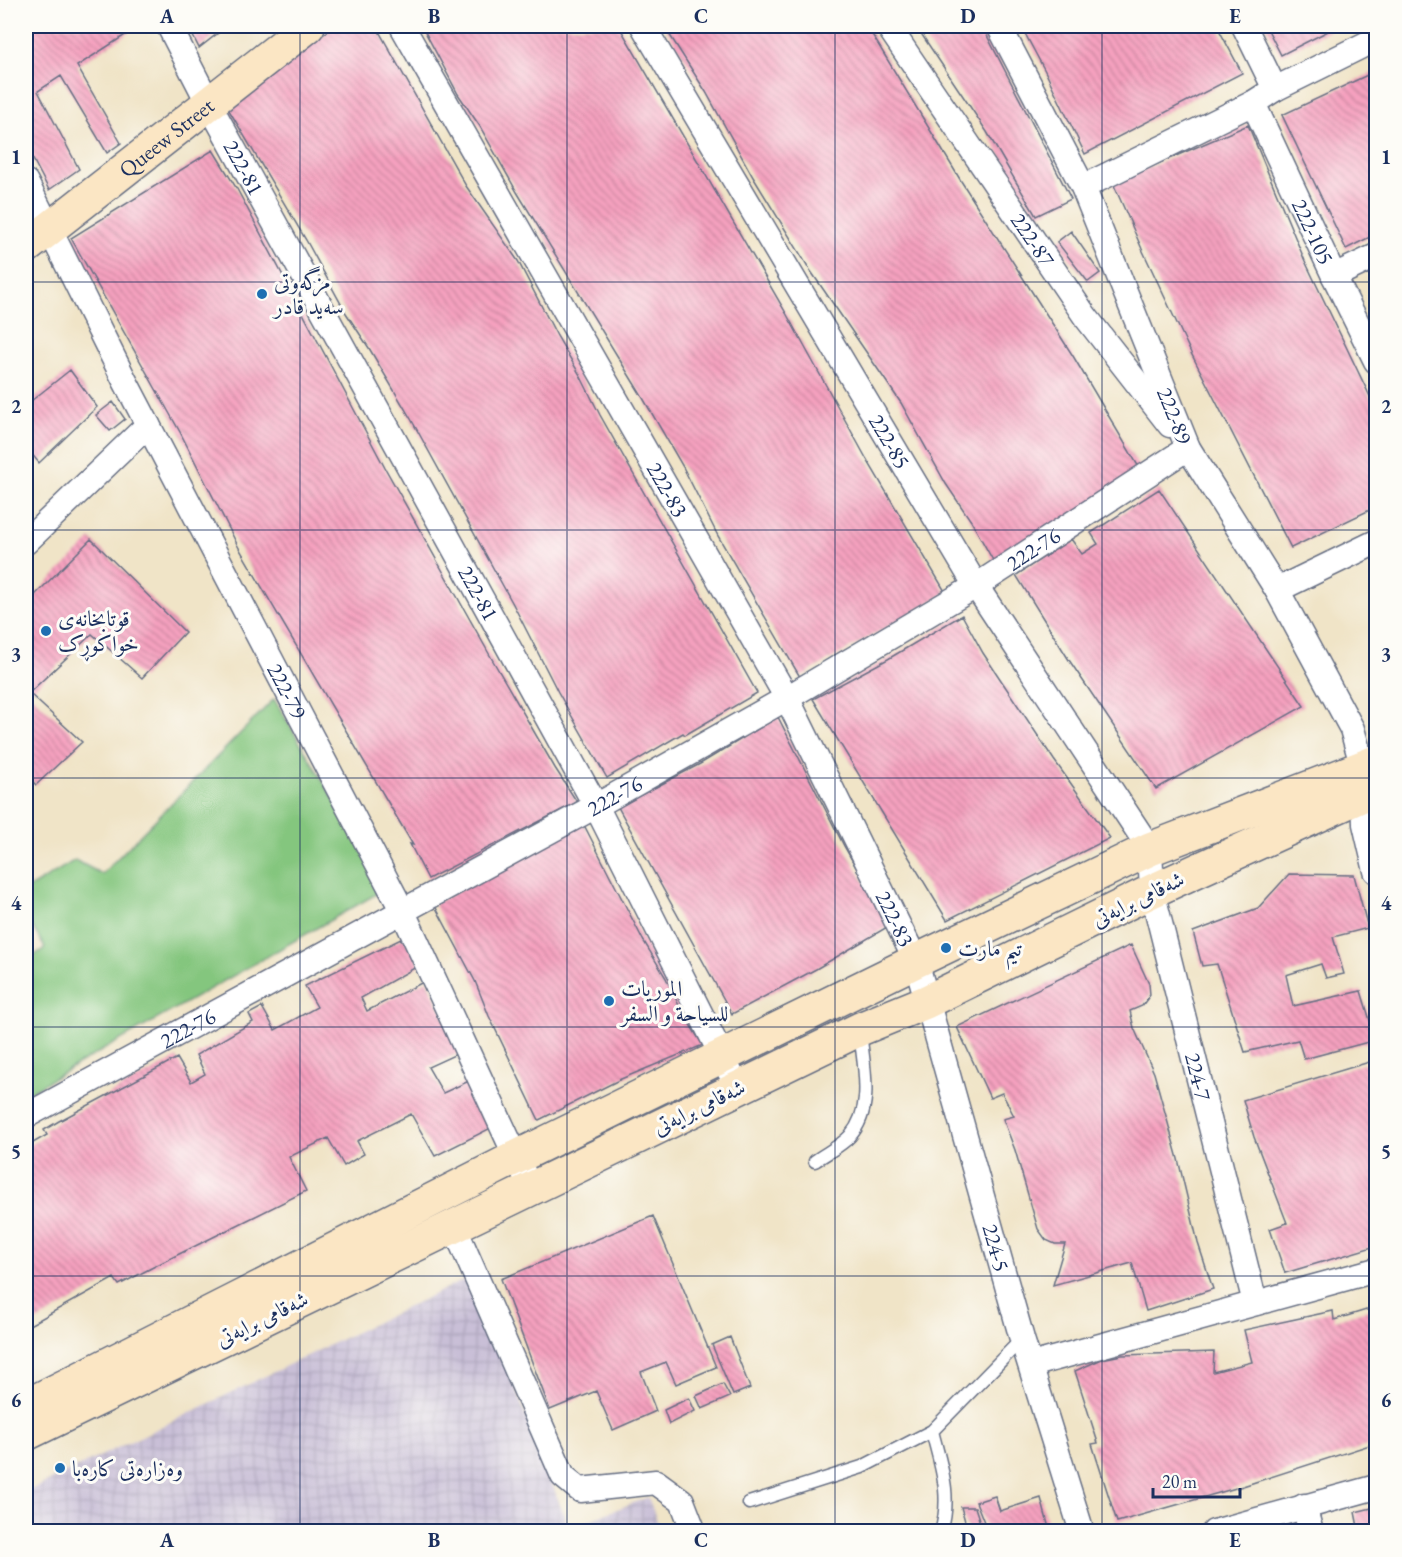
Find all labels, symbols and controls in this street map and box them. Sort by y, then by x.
text: A [159,3,175,29]
text: B [428,3,440,29]
text: C [694,3,708,29]
text: D [960,3,976,29]
text: E [1229,3,1241,29]
street label: Queew Street [113,91,220,184]
street label: 222-81 [217,135,271,200]
text: 1 [11,144,21,170]
text: 1 [1381,144,1391,170]
street label: 222-105 [1285,194,1341,269]
street label: 222-87 [1004,207,1062,272]
place label: مزگەوتی سەید قادر [272,266,344,321]
marker: مزگەوتی سەید قادر [255,287,269,301]
street label: 222-89 [1151,383,1200,449]
text: 2 [11,393,22,419]
text: 2 [1381,393,1392,419]
street label: 222-85 [862,408,917,474]
street label: 222-83 [640,457,695,522]
street label: 222-76 [1000,520,1066,577]
street label: 222-81 [452,560,505,626]
place label: قوتابخانەی خواکوڕک [58,604,139,662]
marker: قوتابخانەی خواکوڕک [39,624,53,638]
text: 3 [11,641,21,667]
text: 3 [1381,641,1391,667]
street label: 222-79 [261,658,314,724]
street label: 222-76 [582,768,648,823]
street label: شەقامی برایەتی [1087,864,1189,934]
street label: 222-83 [869,886,921,951]
text: 4 [11,890,22,916]
text: 4 [1381,890,1392,916]
place label: تيم مارت [958,934,1022,970]
marker: تيم مارت [939,941,953,955]
place label: الموريات للسياحة و السفر [619,974,729,1028]
marker: الموريات للسياحة و السفر [602,994,616,1008]
street label: 222-76 [155,1001,221,1055]
street label: 224-7 [1178,1049,1218,1104]
street label: شەقامی برایەتی [648,1072,750,1142]
text: 5 [11,1138,21,1164]
text: 5 [1381,1138,1391,1164]
street label: 224-5 [976,1220,1017,1275]
street label: شەقامی برایەتی [211,1284,313,1354]
text: 6 [11,1387,22,1413]
text: 6 [1381,1387,1392,1413]
place label: وەزارەتی کارەبا [72,1454,183,1483]
marker: وەزارەتی کارەبا [53,1461,67,1475]
scale bar [1153,1461,1240,1499]
text: 20 m [1162,1470,1197,1493]
text: A [159,1527,175,1553]
text: B [428,1527,440,1553]
text: C [694,1527,708,1553]
text: D [960,1527,976,1553]
text: E [1229,1527,1241,1553]

